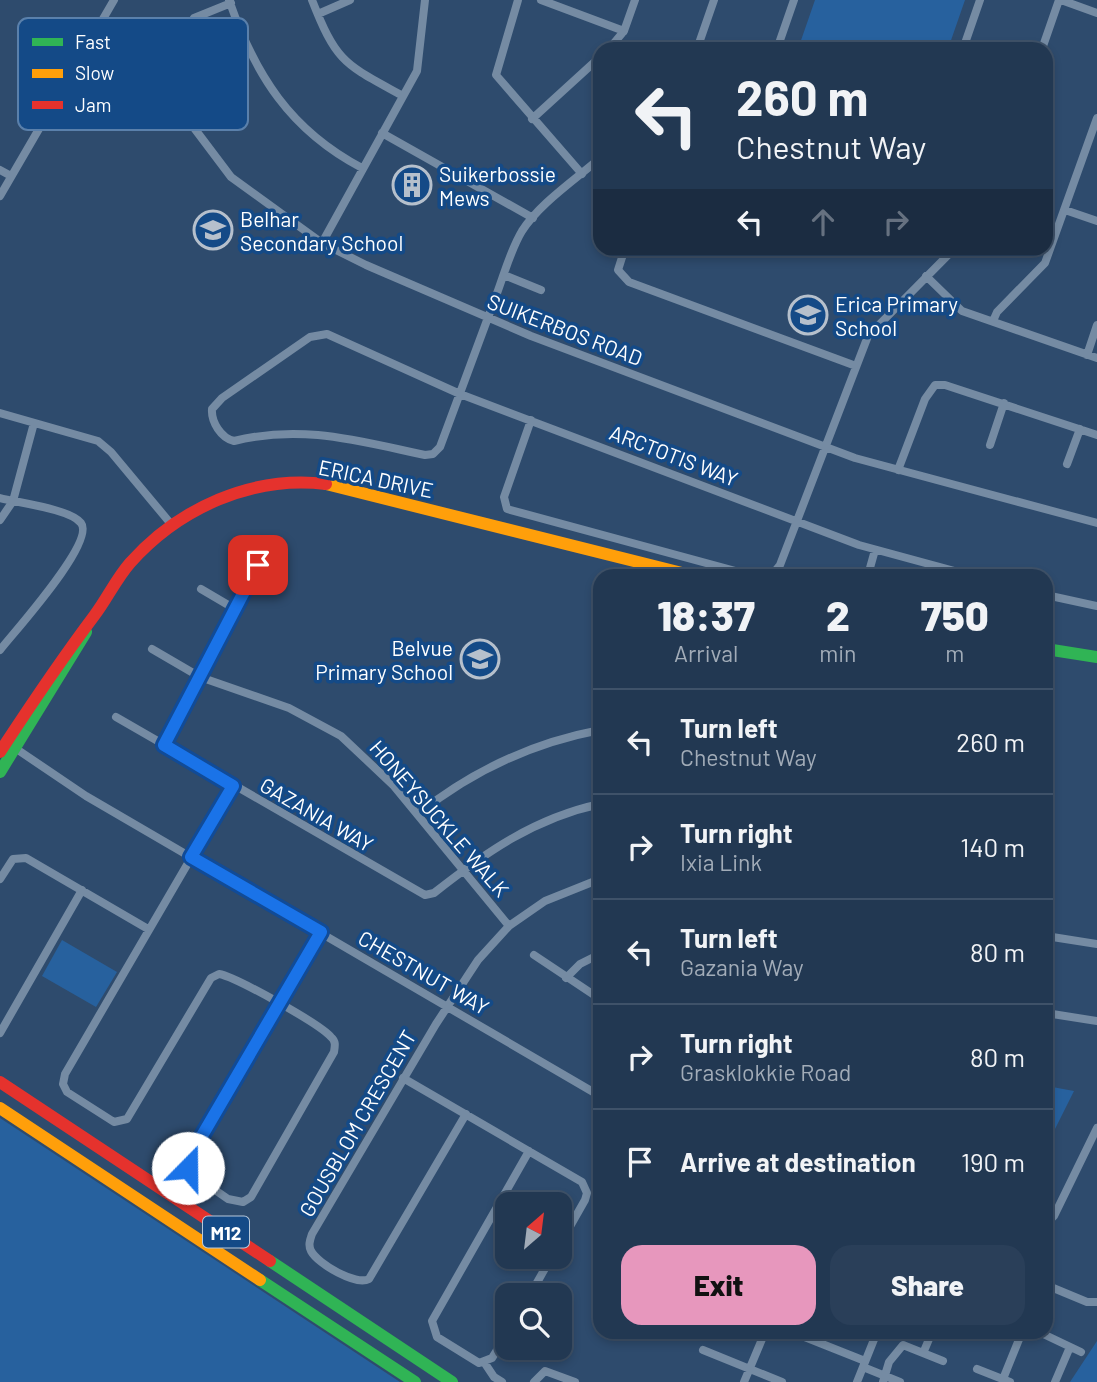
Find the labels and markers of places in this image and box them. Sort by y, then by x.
place label: Suikerbossie Mews [439,161,556,210]
building icon: Suikerbossie Mews [391,164,433,206]
place label: Belhar Secondary School [240,206,403,255]
school or university icon: Belhar Secondary School [192,209,234,251]
place label: Erica Primary School [835,291,958,340]
school or university icon: Erica Primary School [787,294,829,336]
pin [228,535,288,595]
place label: Belvue Primary School [315,635,453,684]
school or university icon: Belvue Primary School [459,638,501,680]

